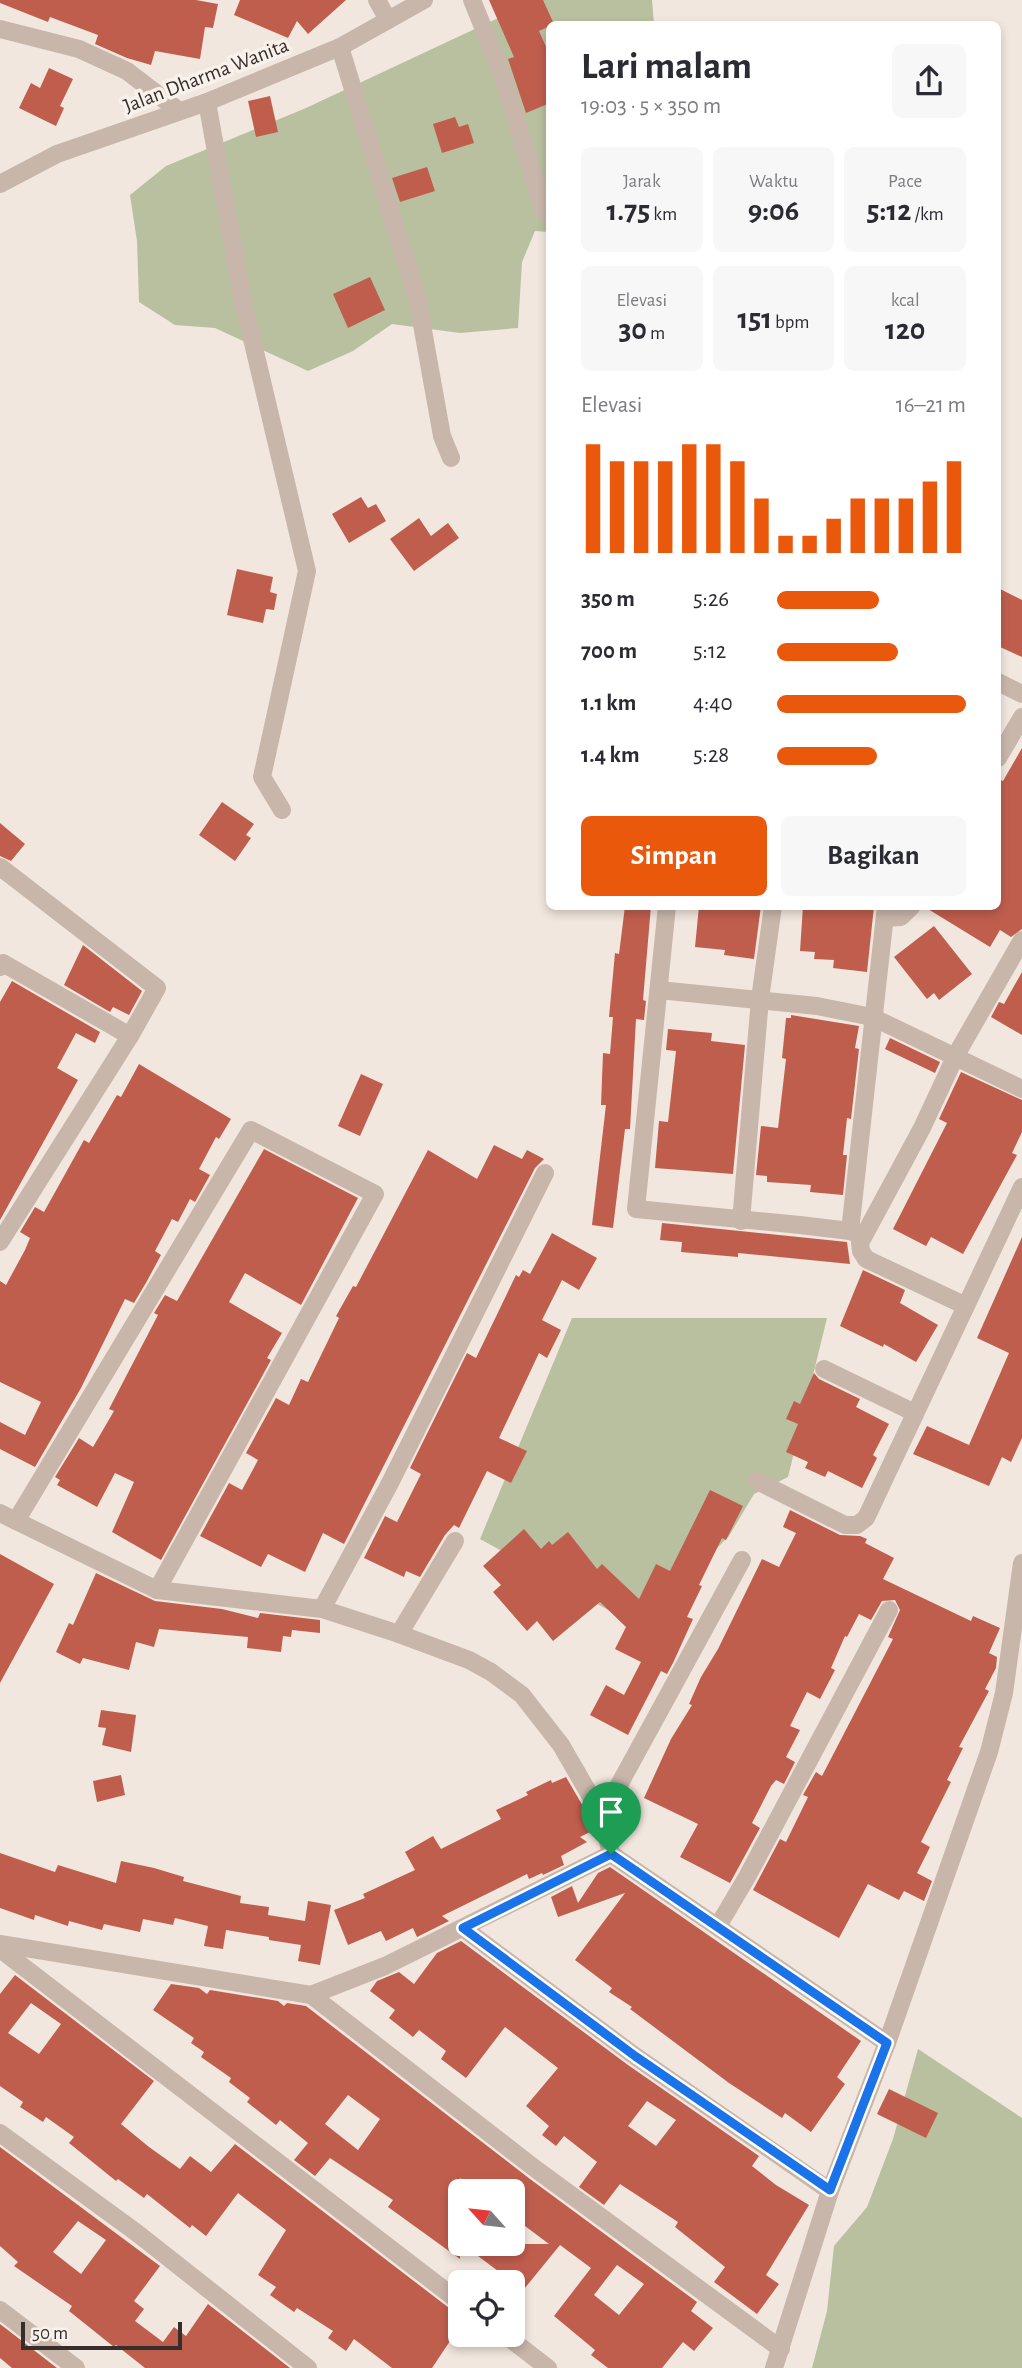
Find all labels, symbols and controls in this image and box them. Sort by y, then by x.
street label: Jalan Dharma Wanita [121,34,292,117]
button: share [892,44,966,118]
text: Lari malam [581,48,752,86]
text: 19:03 · 5 × 350 m [581,95,721,118]
text: Jarak [623,172,661,191]
text: Waktu [749,172,798,191]
text: Pace [888,172,922,191]
text: 1.75 [607,196,650,226]
text: 9:06 [748,196,799,226]
text: 5:12 [867,196,911,226]
text: km [650,205,677,224]
text: /km [911,205,944,224]
text: Elevasi [616,291,667,310]
text: kcal [891,291,920,310]
text: 151 [737,304,772,334]
text: bpm [772,313,810,332]
text: 30 [618,315,647,345]
text: 120 [885,315,925,345]
text: m [647,324,665,343]
text: Elevasi [581,394,642,417]
text: 16–21 m [896,394,966,417]
text: 350 m [581,588,635,611]
text: 5:26 [693,588,729,611]
text: 700 m [581,640,637,663]
text: 5:12 [693,640,726,663]
text: 1.1 km [581,692,636,715]
text: 4:40 [693,692,733,715]
text: 1.4 km [581,744,640,767]
text: 5:28 [693,744,729,767]
button: Simpan [581,816,767,896]
button: Bagikan [781,816,966,896]
pin [581,1782,641,1854]
icon: arrive [592,1793,630,1831]
north arrow [448,2179,525,2256]
map controls [448,2179,525,2347]
button: locate [448,2270,525,2347]
scale bar [21,2319,182,2351]
text: 50 m [32,2324,68,2343]

